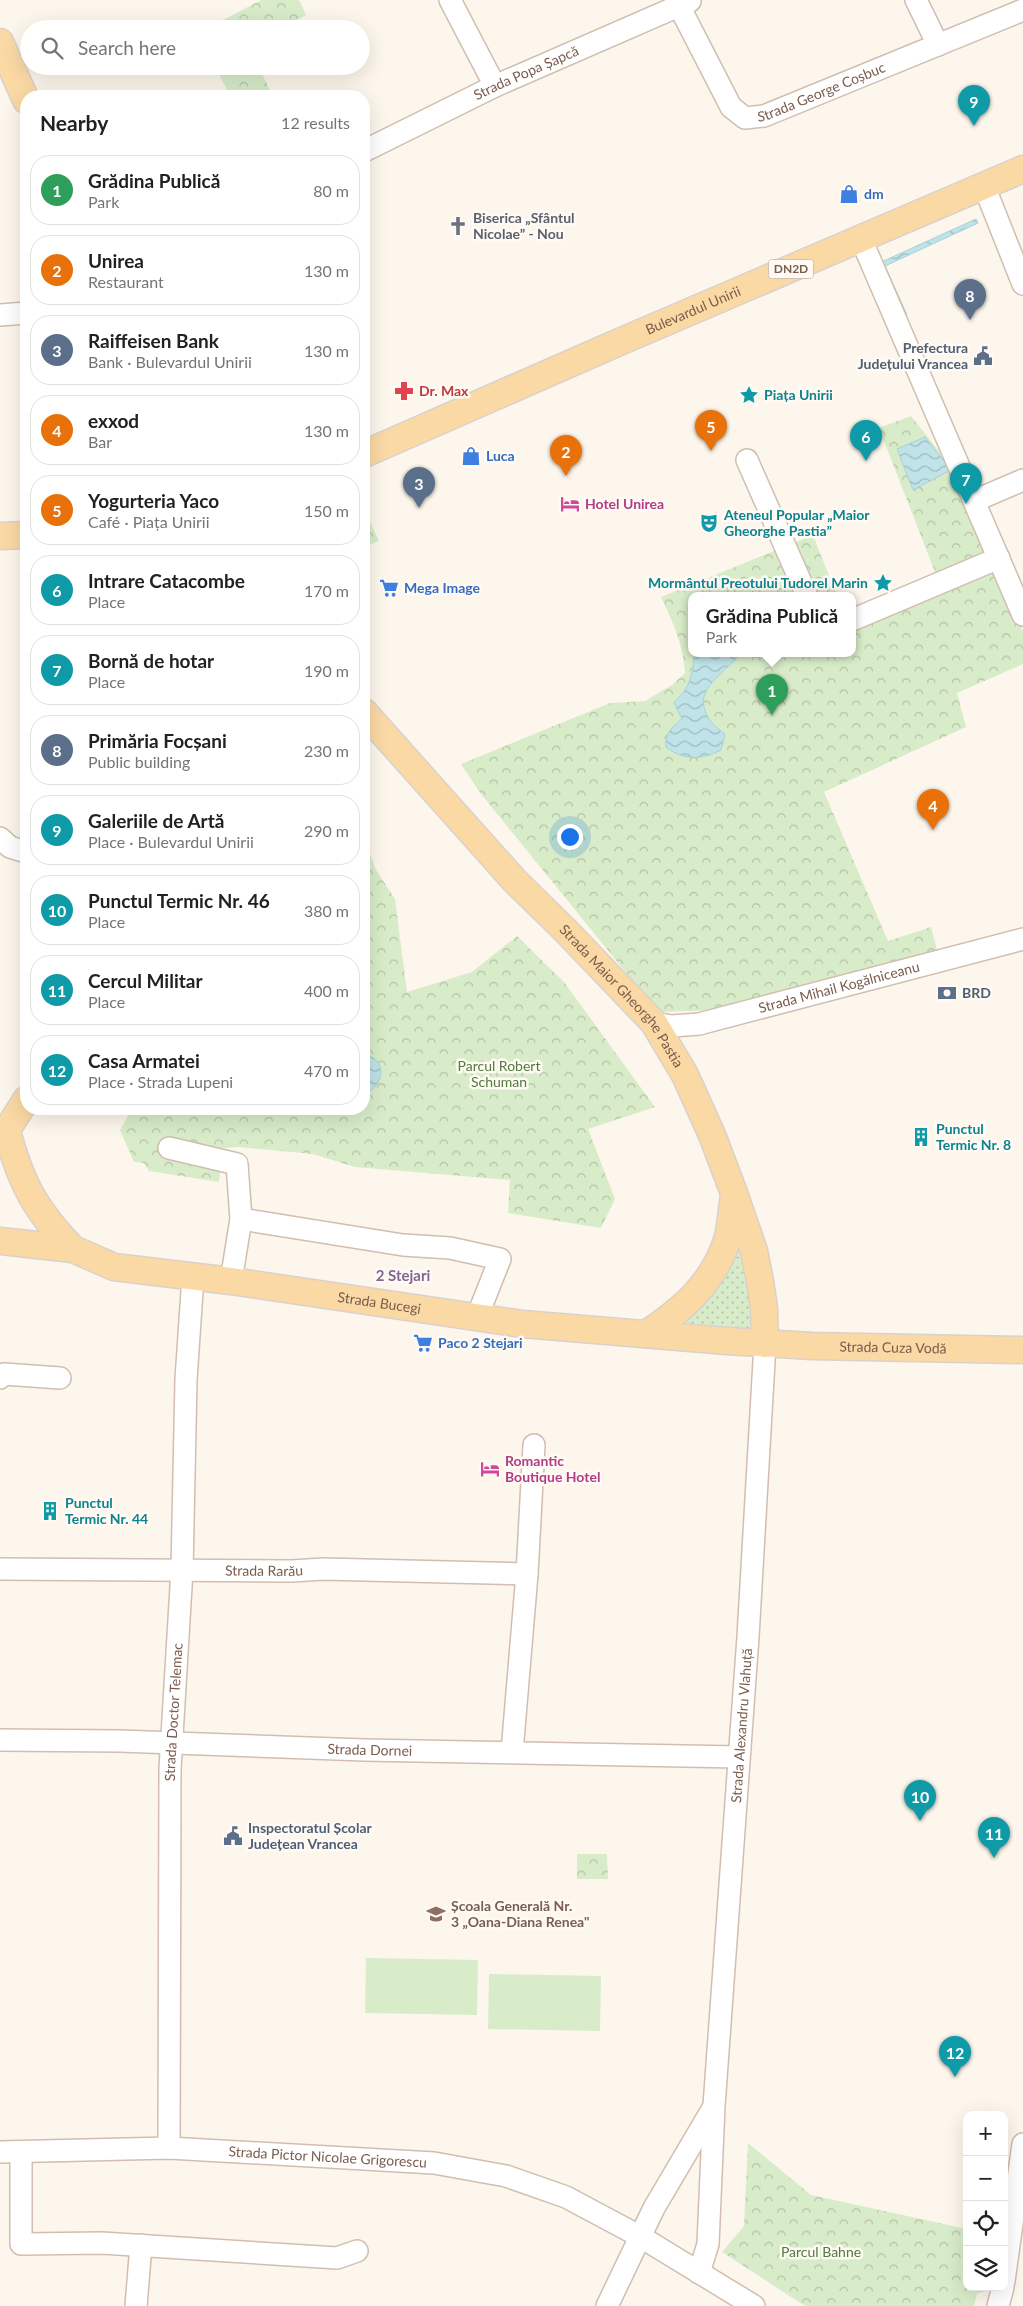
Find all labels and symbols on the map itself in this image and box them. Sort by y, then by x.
street label: Strada Popa Șapcă [471,42,581,103]
street label: Strada George Coșbuc [756,58,888,125]
pin: 9 [958,85,990,126]
shop icon: dm [838,183,860,205]
place label: dm [864,185,884,202]
place label: Biserica „Sfântul Nicolae” - Nou [473,209,575,242]
church icon: Biserica „Sfântul Nicolae” - Nou [447,215,469,237]
road number: DN2D [768,260,814,278]
pin: 8 [954,279,986,320]
street label: Bulevardul Unirii [643,282,743,338]
place label: Prefectura Județului Vrancea [858,339,968,372]
public building icon: Prefectura Județului Vrancea [972,345,994,367]
pharmacy icon: Dr. Max [393,380,415,402]
place label: Dr. Max [419,382,469,399]
place icon: Piața Unirii [738,384,760,406]
place label: Piața Unirii [764,386,833,403]
pin: 5 [695,410,727,451]
pin: 6 [850,420,882,461]
pin: 2 [550,435,582,476]
shop icon: Luca [460,445,482,467]
place label: Luca [486,447,515,464]
pin: 7 [950,463,982,504]
pin: 3 [403,467,435,508]
hotel icon: Hotel Unirea [559,493,581,515]
place label: Hotel Unirea [585,495,664,512]
place label: Ateneul Popular „Maior Gheorghe Pastia” [723,506,870,539]
theatre icon: Ateneul Popular „Maior Gheorghe Pastia” [698,512,720,534]
place icon: Mormântul Preotului Tudorel Marin [872,572,894,594]
place label: Mormântul Preotului Tudorel Marin [648,574,868,591]
supermarket icon: Mega Image [378,577,400,599]
place label: Mega Image [404,579,481,596]
pin: 1 [756,674,788,715]
pin: 4 [917,789,949,830]
your location [557,824,583,850]
street label: Strada Maior Gheorghe Pastia [556,921,688,1070]
street label: Strada Mihail Kogălniceanu [756,958,921,1016]
bank icon: BRD [936,982,958,1004]
place label: BRD [962,984,991,1001]
park label: Parcul Robert Schuman [458,1057,540,1090]
place label: Punctul Termic Nr. 8 [936,1120,1011,1153]
building icon: Punctul Termic Nr. 8 [910,1126,932,1148]
district label: 2 Stejari [376,1266,430,1284]
street label: Strada Bucegi [337,1288,422,1317]
supermarket icon: Paco 2 Stejari [412,1332,434,1354]
place label: Paco 2 Stejari [438,1334,523,1351]
street label: Strada Cuza Vodă [839,1338,947,1357]
place label: Romantic Boutique Hotel [505,1452,600,1485]
hotel icon: Romantic Boutique Hotel [479,1458,501,1480]
place label: Punctul Termic Nr. 44 [65,1494,148,1527]
building icon: Punctul Termic Nr. 44 [39,1500,61,1522]
street label: Strada Rarău [225,1561,304,1579]
street label: Strada Doctor Telemac [161,1642,186,1781]
street label: Strada Alexandru Vlahuță [727,1647,755,1803]
street label: Strada Dornei [327,1740,412,1759]
pin: 10 [904,1780,936,1821]
pin: 11 [978,1817,1010,1858]
place label: Inspectoratul Școlar Județean Vrancea [248,1819,372,1852]
public building icon: Inspectoratul Școlar Județean Vrancea [222,1825,244,1847]
place label: Școala Generală Nr. 3 „Oana-Diana Renea" [451,1897,590,1930]
school or university icon: Școala Generală Nr. 3 „Oana-Diana Renea" [425,1903,447,1925]
pin: 12 [939,2036,971,2077]
street label: Strada Pictor Nicolae Grigorescu [228,2142,427,2171]
park label: Parcul Bahne [781,2243,861,2260]

